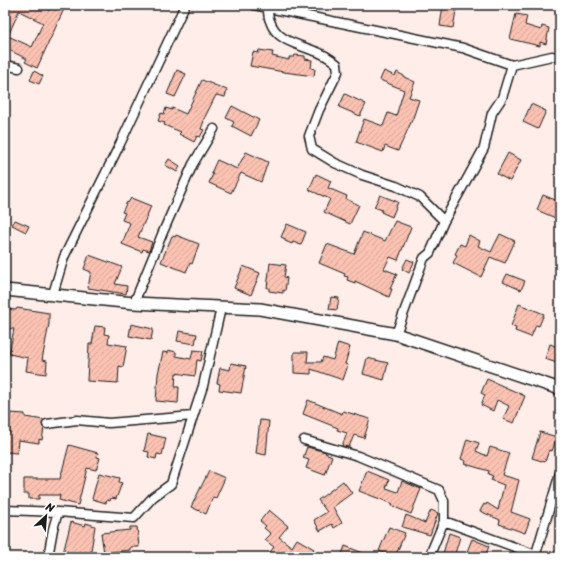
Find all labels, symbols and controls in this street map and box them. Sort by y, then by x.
north arrow [26,496,66,536]
text: N [42,497,58,518]

